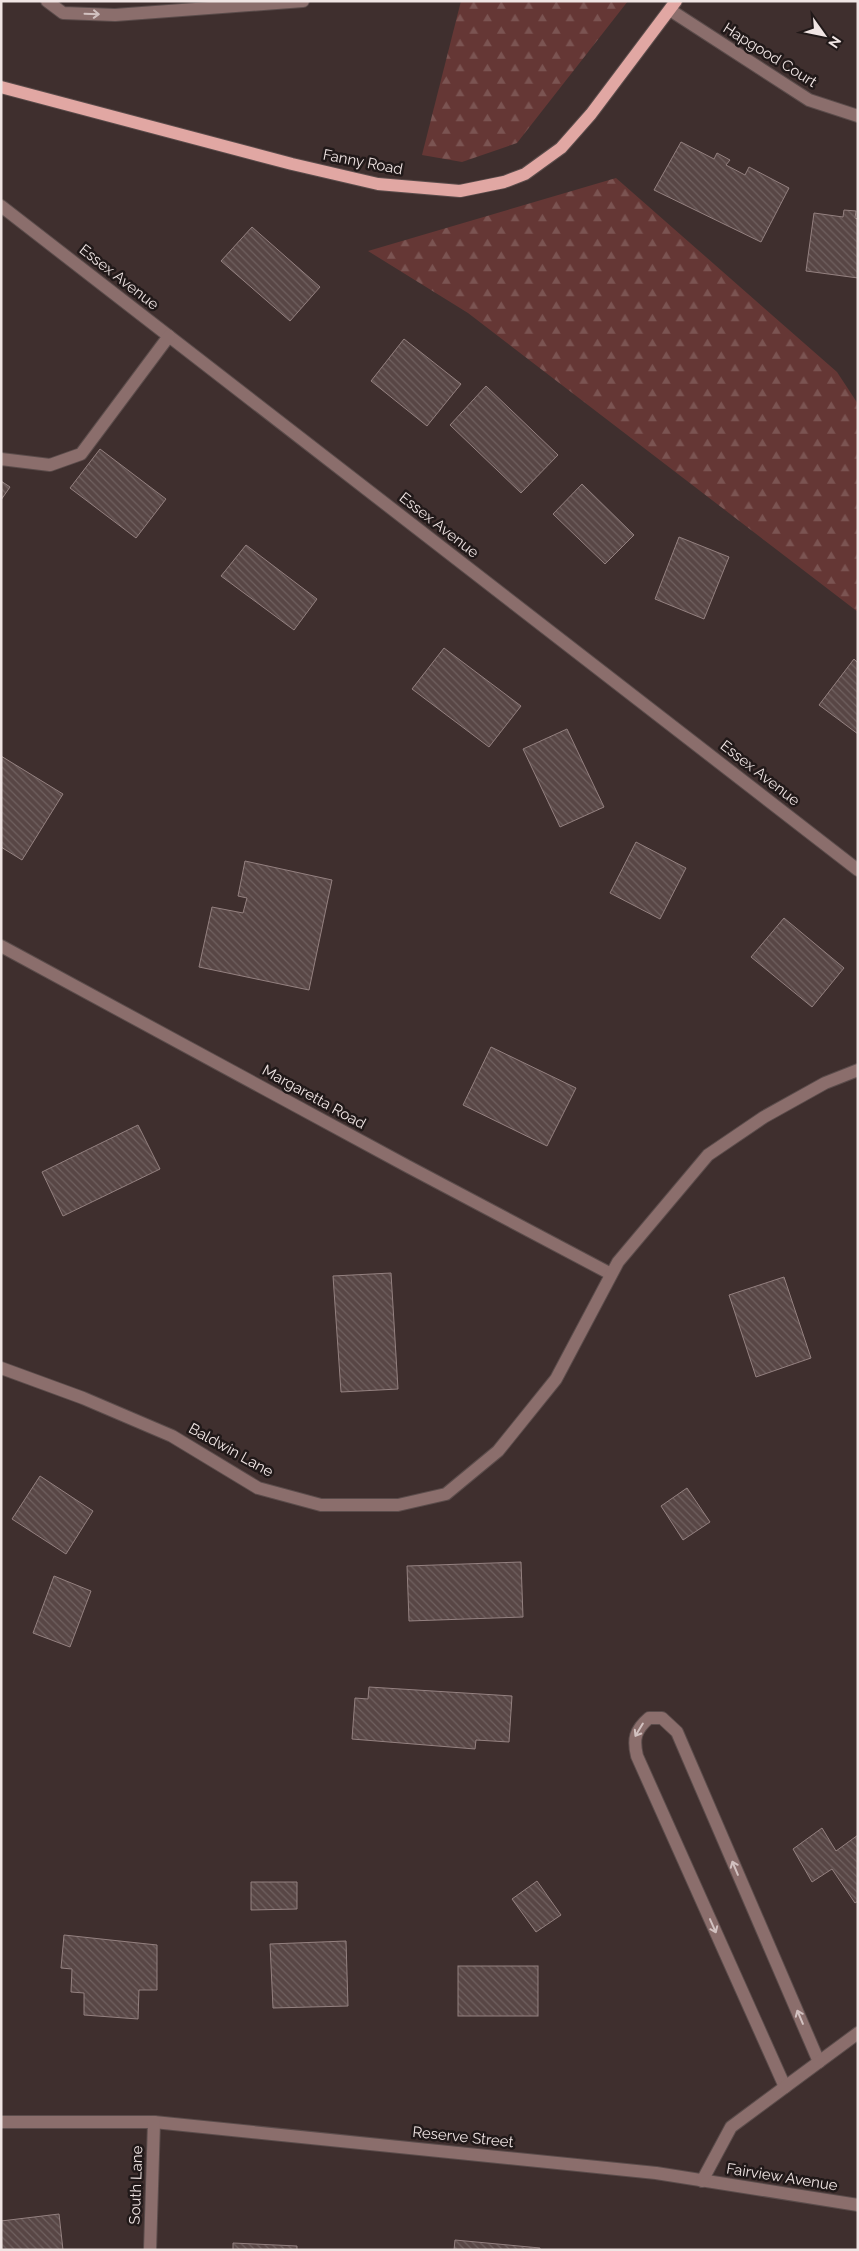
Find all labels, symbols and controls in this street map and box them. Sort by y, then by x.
one-way arrow [84,9,100,19]
north arrow [799,10,849,60]
street label: Hapgood Court [720,19,820,91]
text: N [825,33,845,51]
street label: Fanny Road [322,145,404,179]
street label: Essex Avenue [76,240,162,314]
street label: Essex Avenue [396,488,482,562]
street label: Essex Avenue [717,736,803,810]
street label: Margaretta Road [259,1061,369,1133]
street label: Baldwin Lane [185,1419,277,1481]
one-way arrow [634,1722,644,1736]
one-way arrow [730,1861,740,1876]
one-way arrow [708,1918,718,1933]
one-way arrow [794,2010,804,2025]
street label: Reserve Street [412,2123,514,2151]
street label: South Lane [126,2145,146,2225]
street label: Fairview Avenue [725,2159,839,2195]

